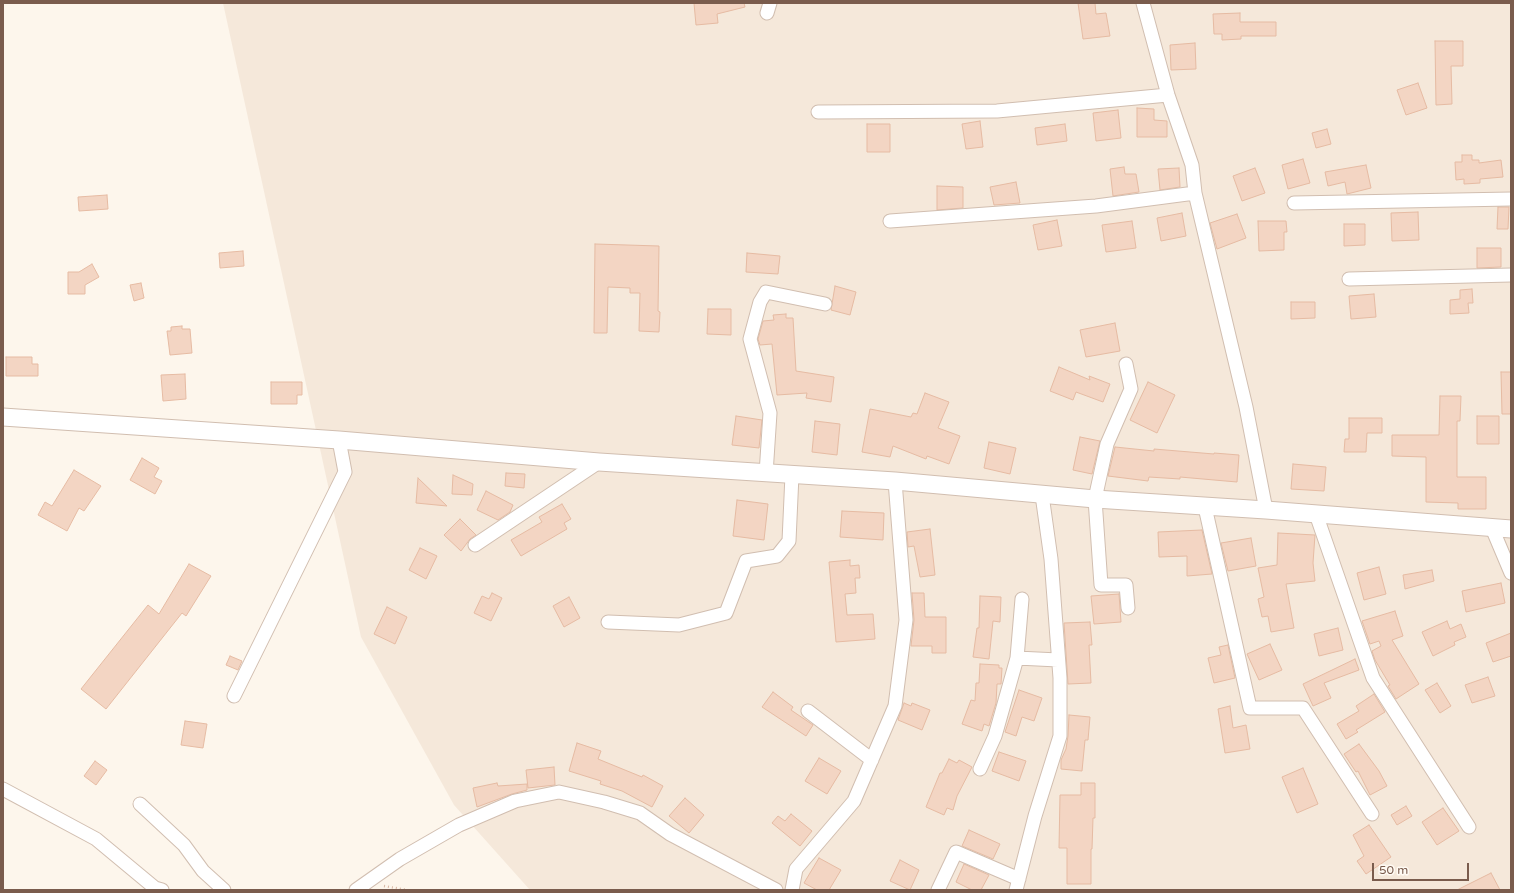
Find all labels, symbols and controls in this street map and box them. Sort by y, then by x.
scale bar [1374,855,1471,881]
text: 50 m [1379,863,1408,877]

